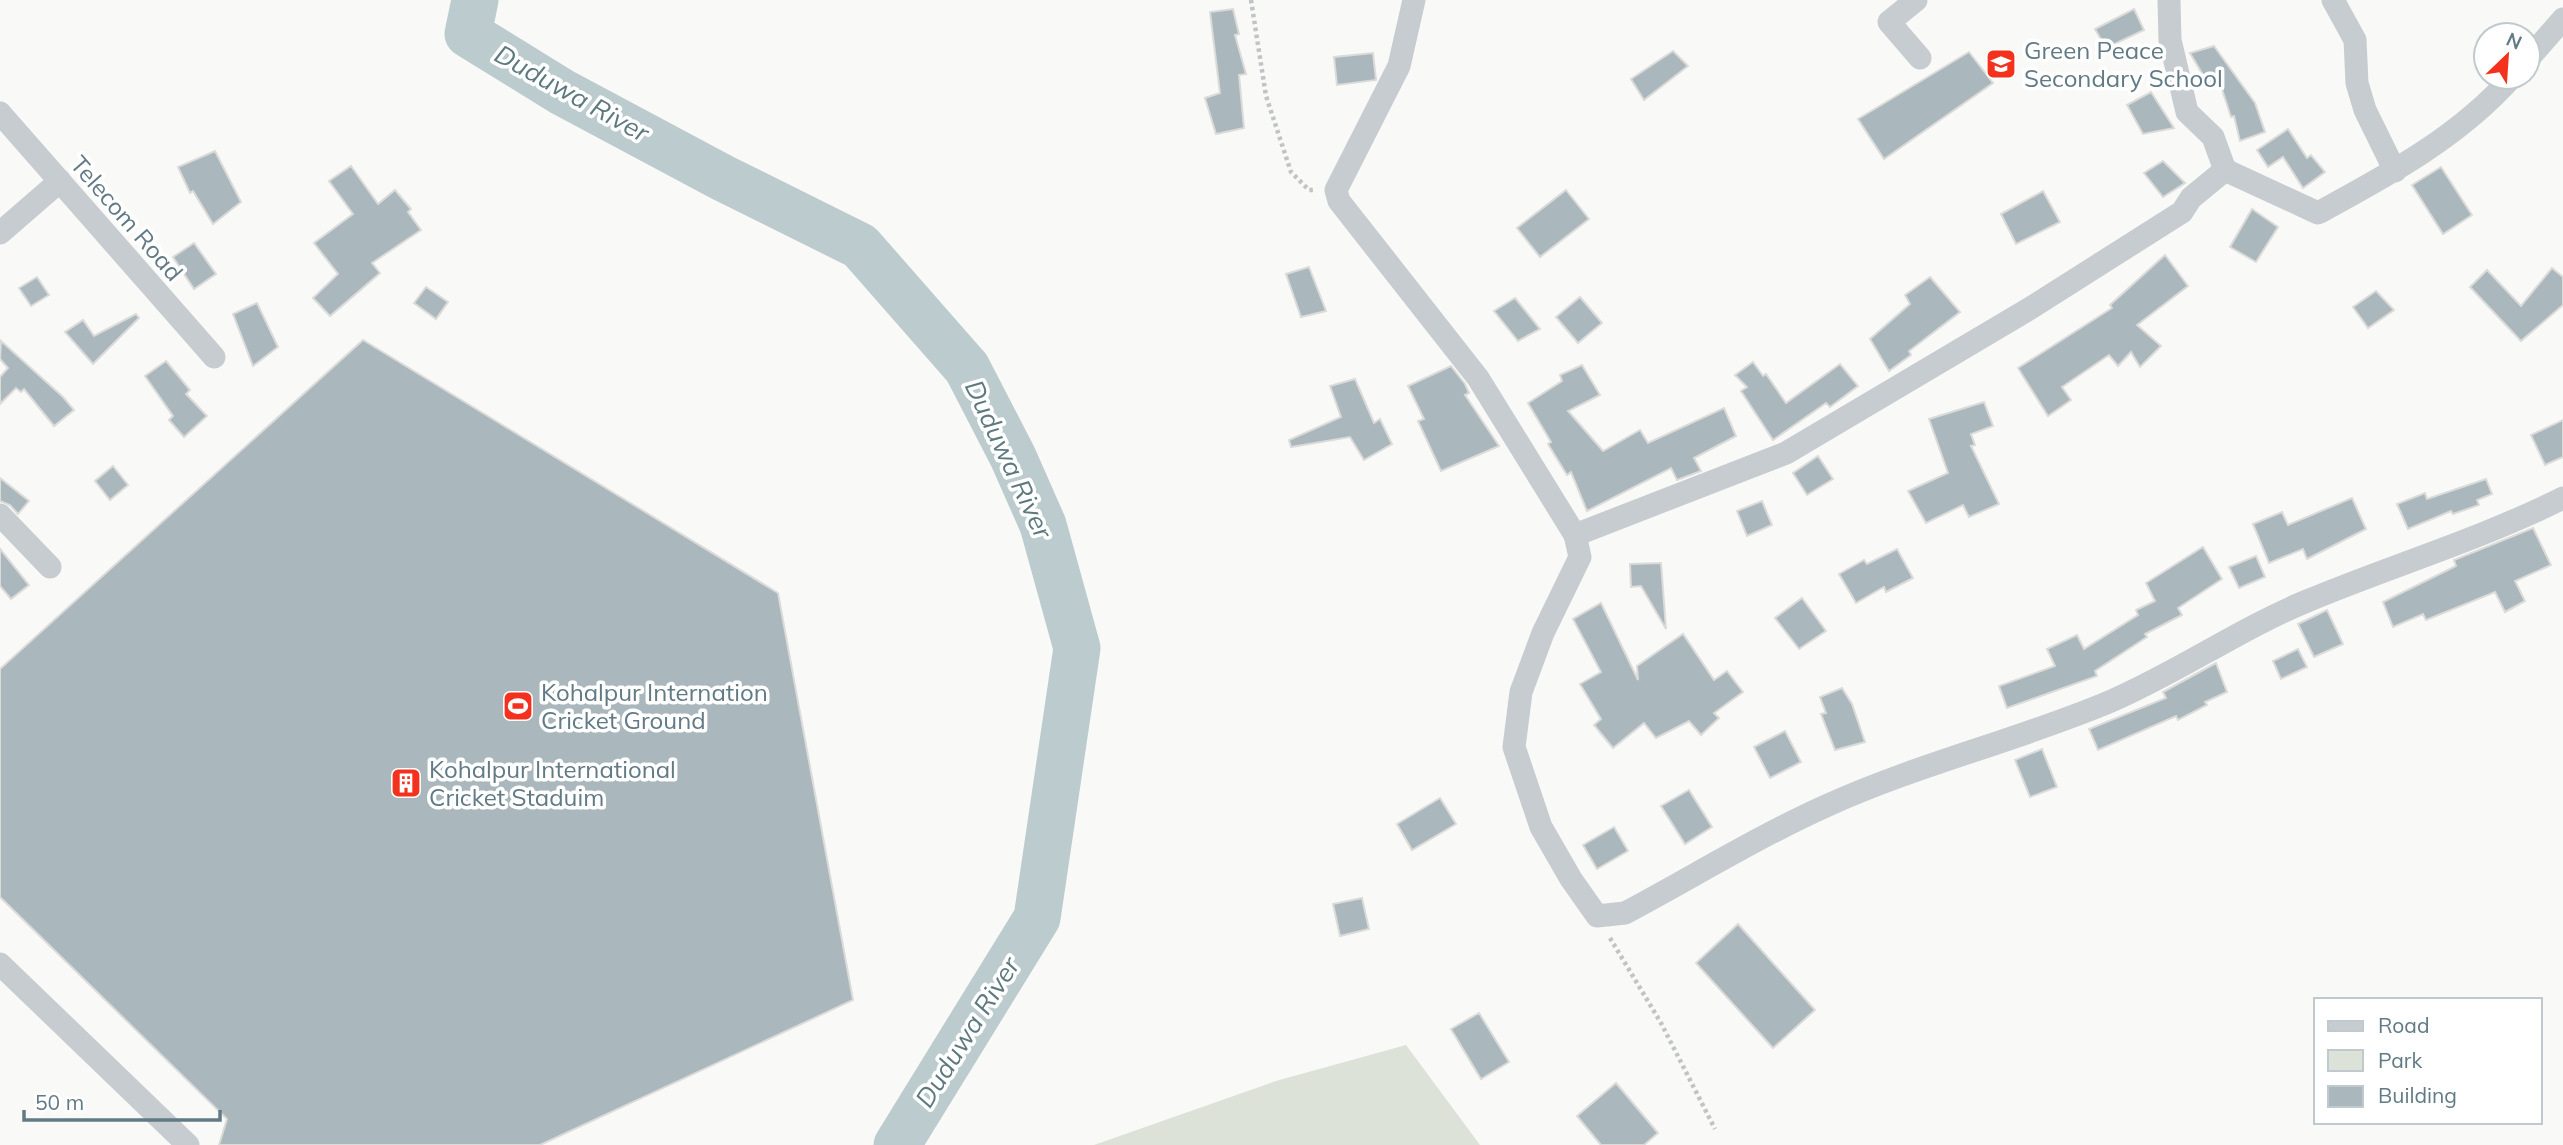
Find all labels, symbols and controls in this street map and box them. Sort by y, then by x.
north arrow [2472,21,2542,91]
text: N [2503,27,2526,55]
place label: Green Peace Secondary School [2024,35,2223,93]
water label: Duduwa River [489,37,656,150]
school or university icon: Green Peace Secondary School [1984,47,2018,81]
street label: Telecom Road [65,149,189,287]
water label: Duduwa River [958,374,1061,545]
place label: Kohalpur Internation Cricket Ground [541,677,768,735]
sports icon: Kohalpur Internation Cricket Ground [501,689,535,723]
place label: Kohalpur International Cricket Staduim [429,754,676,812]
building icon: Kohalpur International Cricket Staduim [389,766,423,800]
water label: Duduwa River [908,949,1027,1113]
legend [2314,998,2542,1124]
text: Road [2378,1012,2429,1038]
text: Park [2378,1047,2422,1073]
scale bar [24,1078,220,1122]
text: Building [2378,1082,2457,1108]
text: 50 m [35,1089,84,1115]

